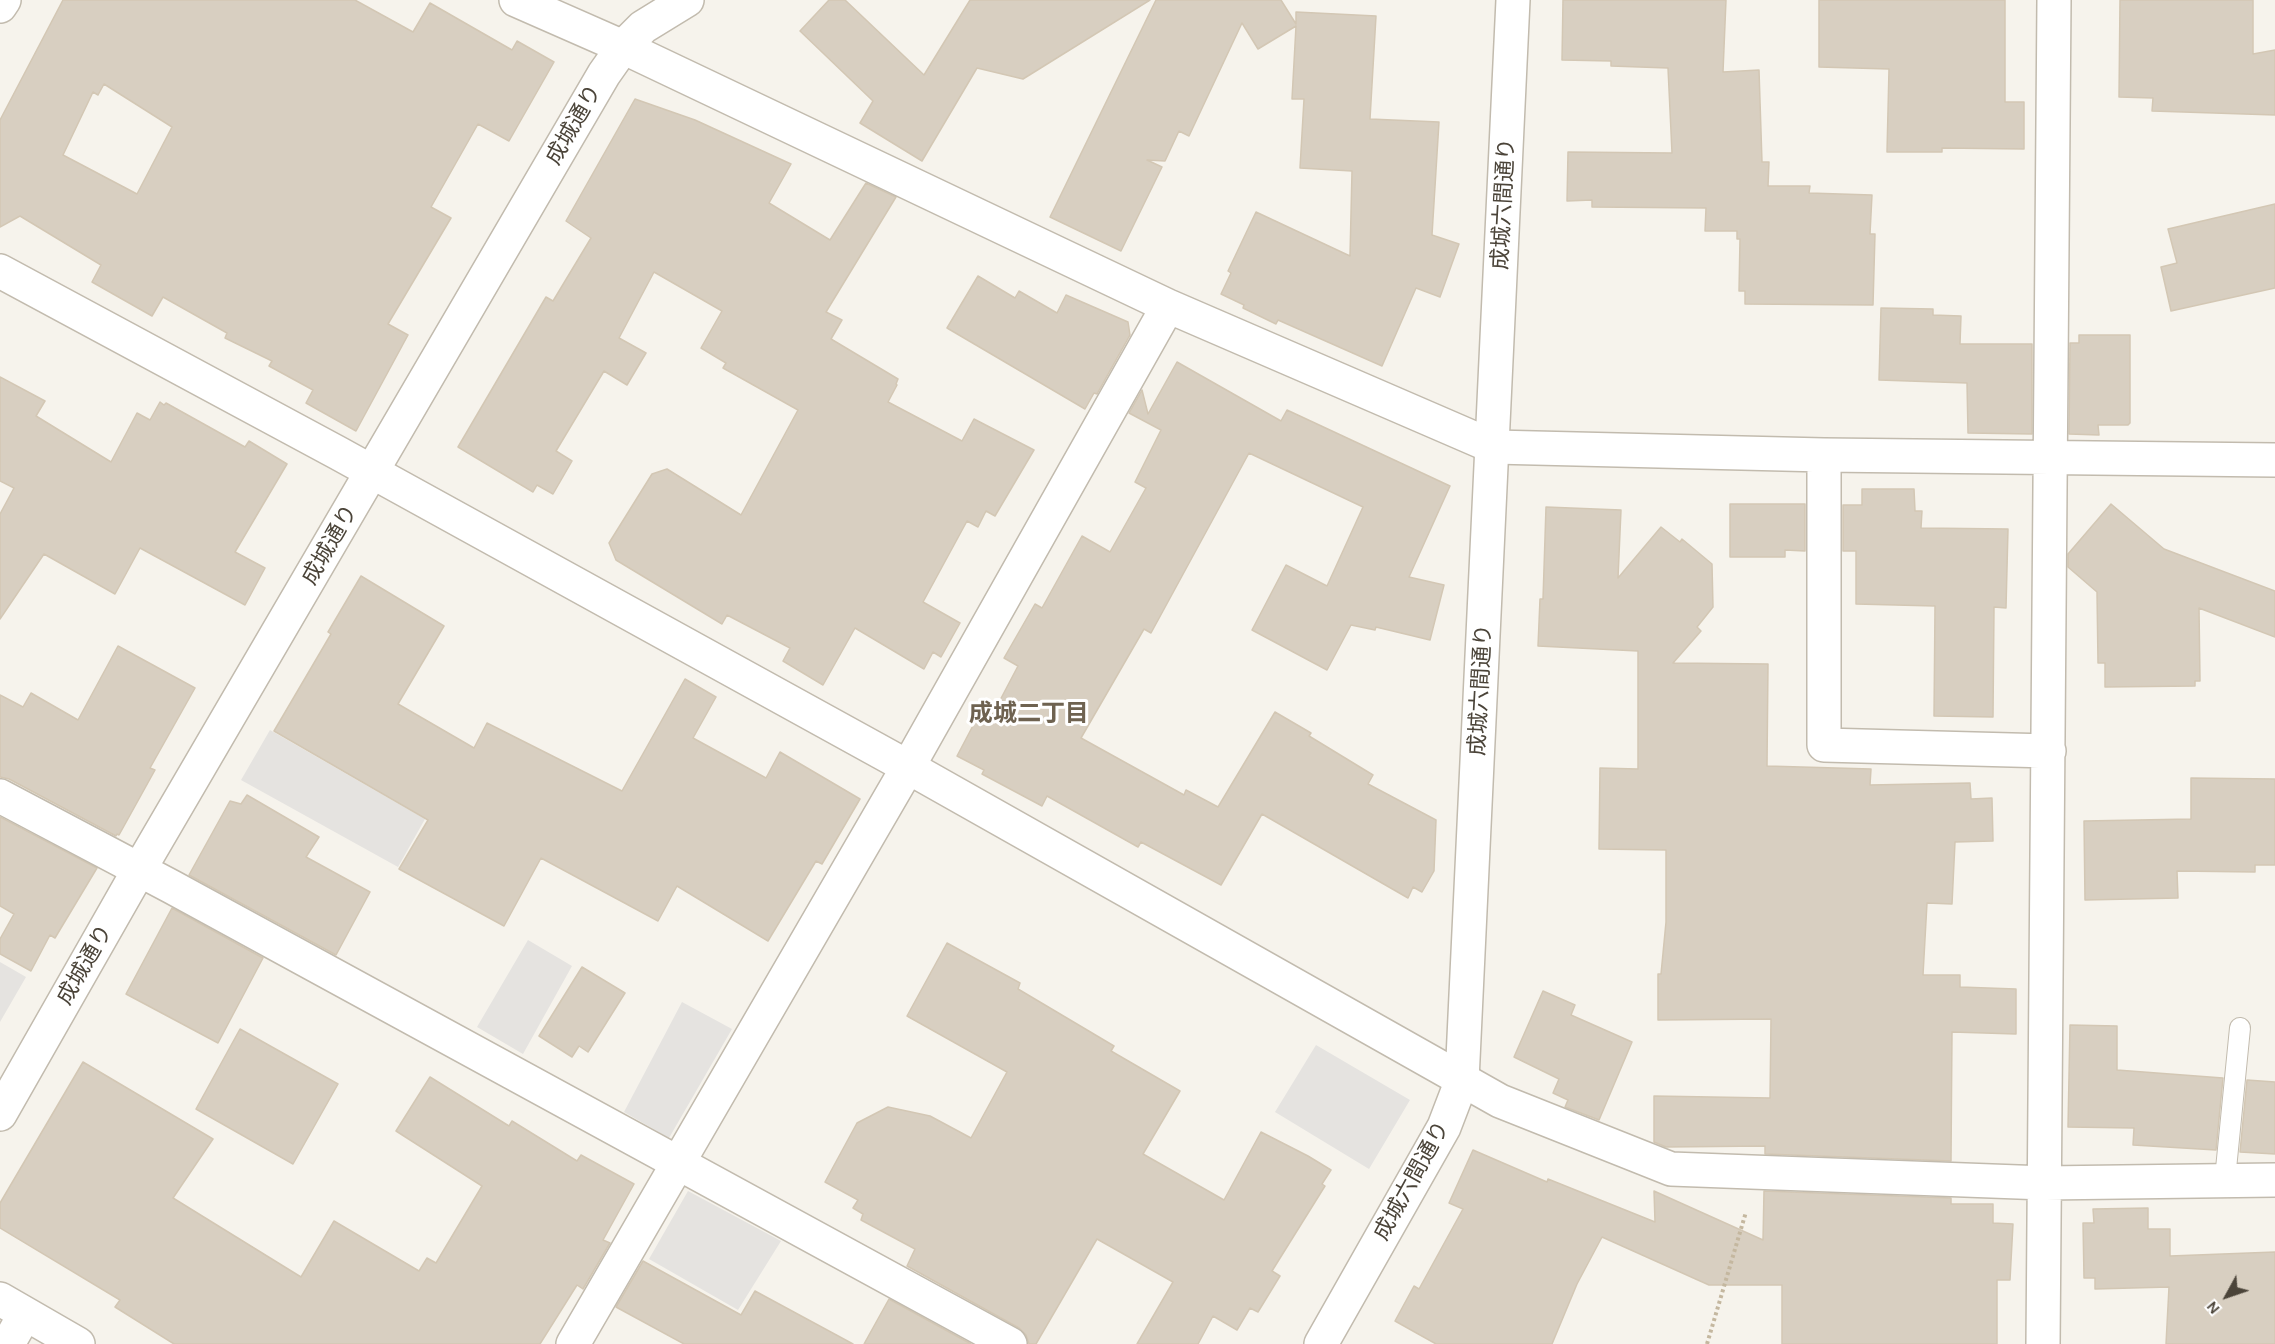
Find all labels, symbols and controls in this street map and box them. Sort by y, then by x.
street label: 成城通り [541,80,607,170]
street label: 成城六間通り [1487,137,1521,271]
street label: 成城通り [297,500,363,590]
street label: 成城六間通り [1464,623,1498,757]
district label: 成城二丁目 [969,700,1089,728]
street label: 成城通り [52,920,118,1010]
street label: 成城六間通り [1368,1117,1456,1245]
north arrow [2197,1266,2257,1326]
text: N [2202,1297,2224,1318]

